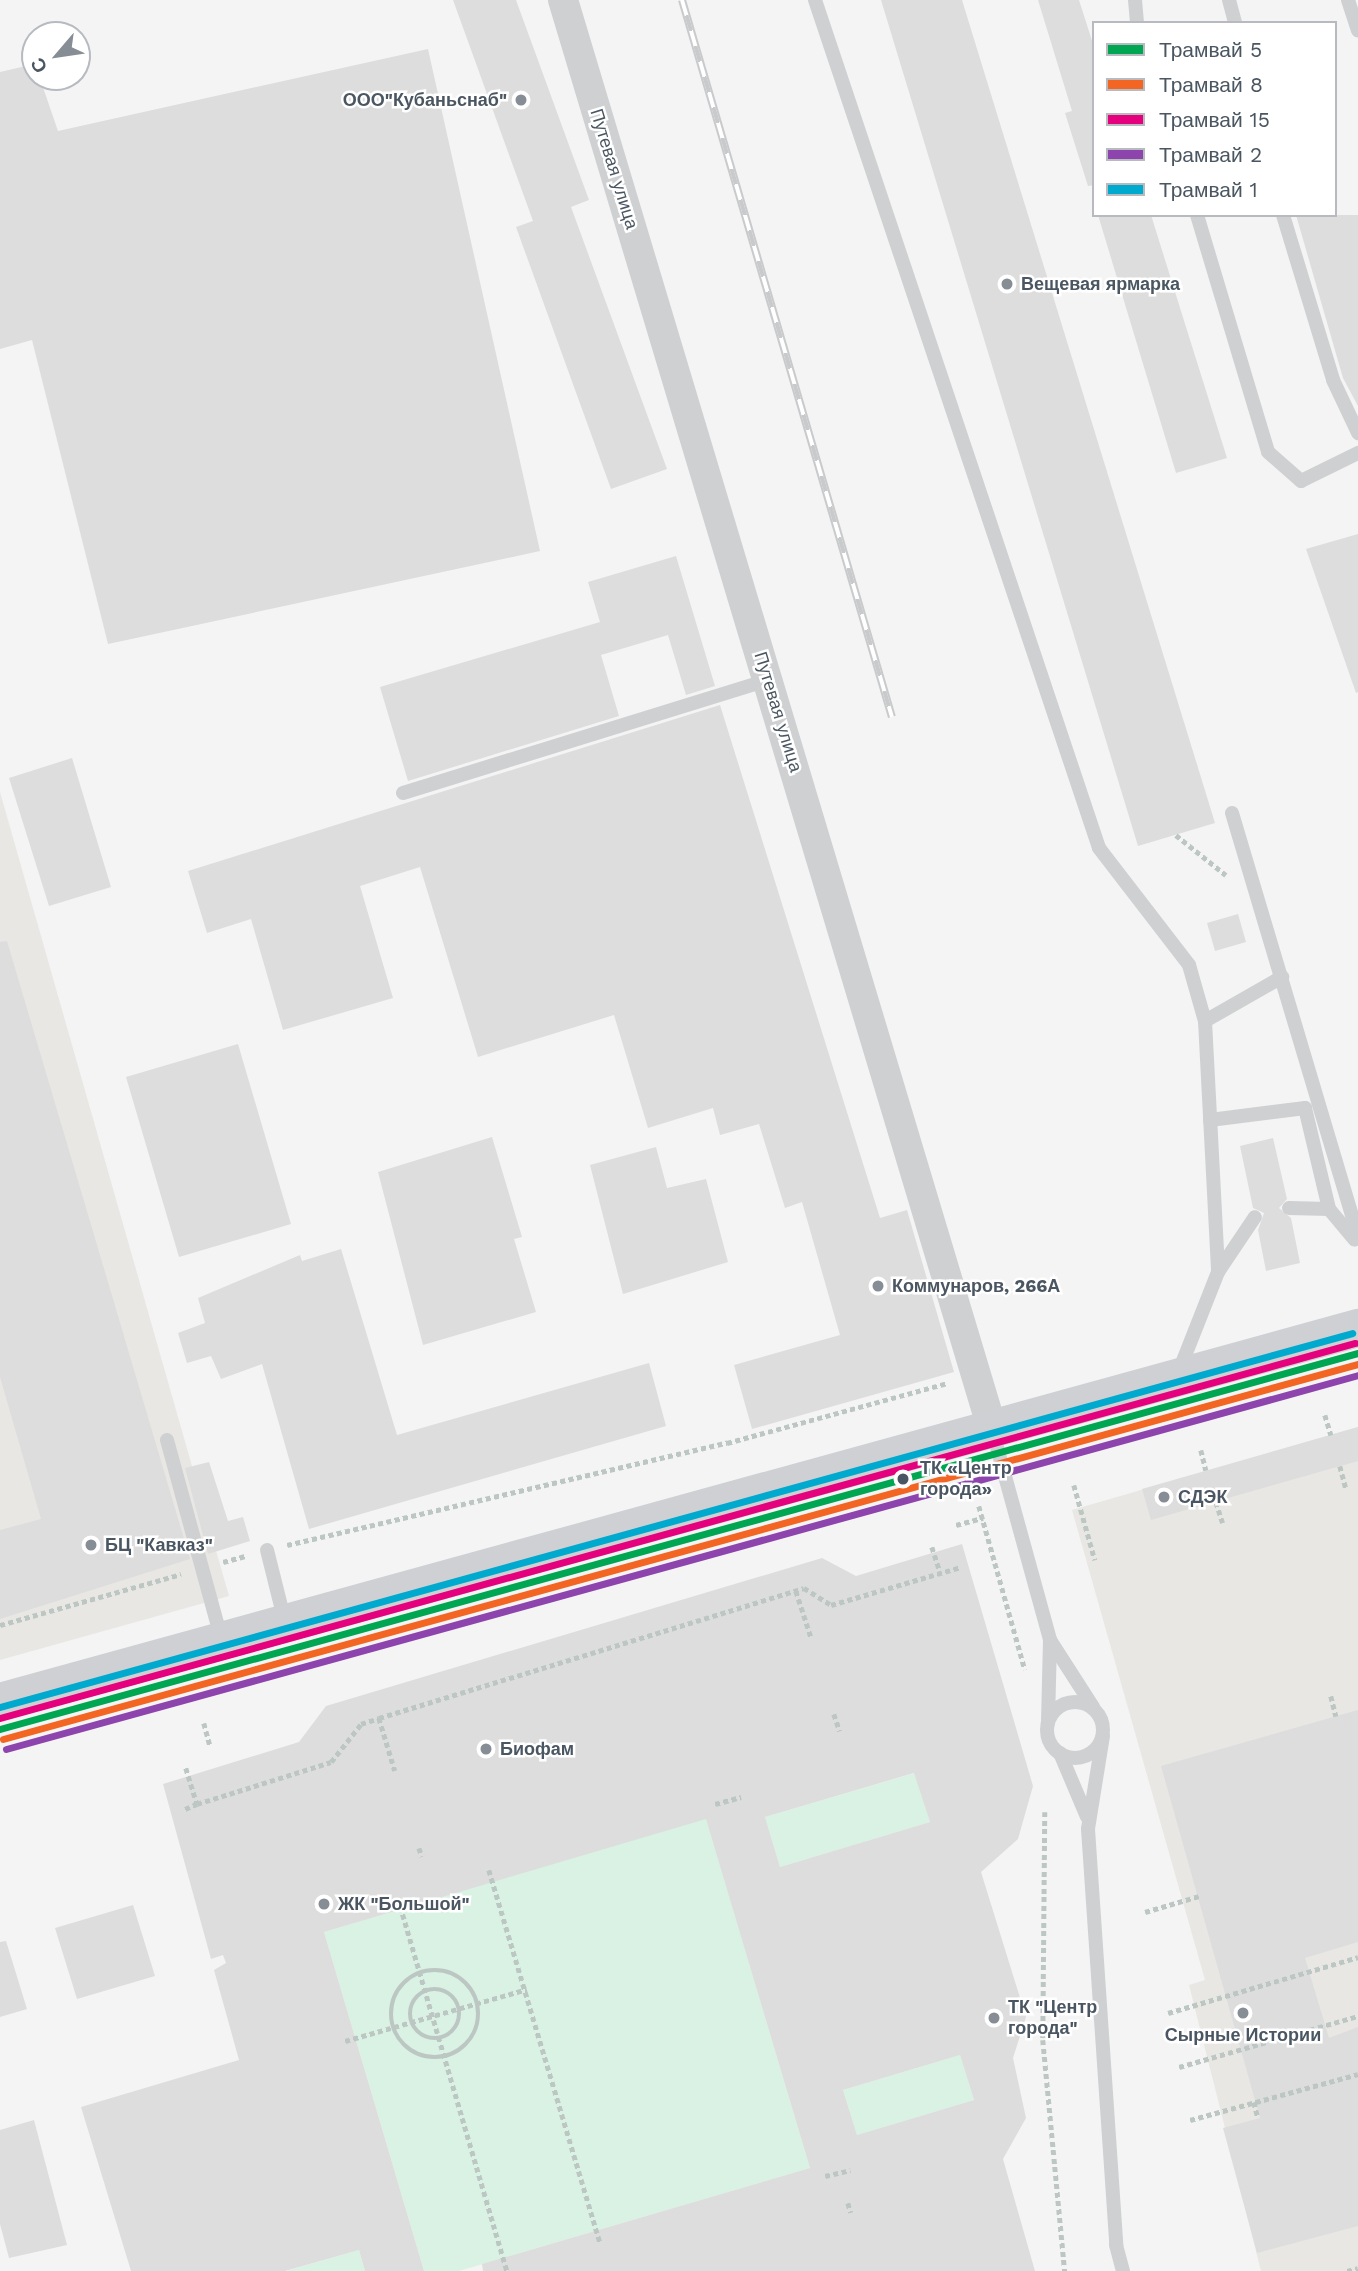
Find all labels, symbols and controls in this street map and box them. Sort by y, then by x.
north arrow [21,21,91,91]
legend [1092,21,1337,217]
text: Трамвай 5 [1159,37,1262,62]
text: С [26,54,52,77]
text: Трамвай 8 [1159,72,1263,97]
place label: ООО"Кубаньснаб" [343,89,507,111]
marker: ООО"Кубаньснаб" [513,92,529,108]
street label: Путевая улица [585,106,643,232]
text: Трамвай 15 [1159,107,1270,132]
text: Трамвай 2 [1159,142,1262,167]
text: Трамвай 1 [1159,177,1258,202]
place label: Вещевая ярмарка [1021,273,1180,295]
marker: Вещевая ярмарка [999,276,1015,292]
street label: Путевая улица [749,649,807,775]
place label: Коммунаров, 266А [892,1275,1060,1297]
marker: Коммунаров, 266А [870,1278,886,1294]
place label: ТК «Центр города» [920,1458,1012,1500]
marker: ТК «Центр города» [892,1468,914,1490]
place label: СДЭК [1178,1486,1227,1508]
marker: СДЭК [1156,1489,1172,1505]
place label: БЦ "Кавказ" [105,1534,213,1556]
marker: БЦ "Кавказ" [83,1537,99,1553]
place label: Биофам [500,1738,574,1760]
marker: Биофам [478,1741,494,1757]
place label: ЖК "Большой" [338,1893,470,1915]
marker: ЖК "Большой" [316,1896,332,1912]
place label: ТК "Центр города" [1008,1997,1097,2039]
marker: Сырные Истории [1235,2005,1251,2021]
marker: ТК "Центр города" [986,2010,1002,2026]
place label: Сырные Истории [1165,2024,1321,2046]

